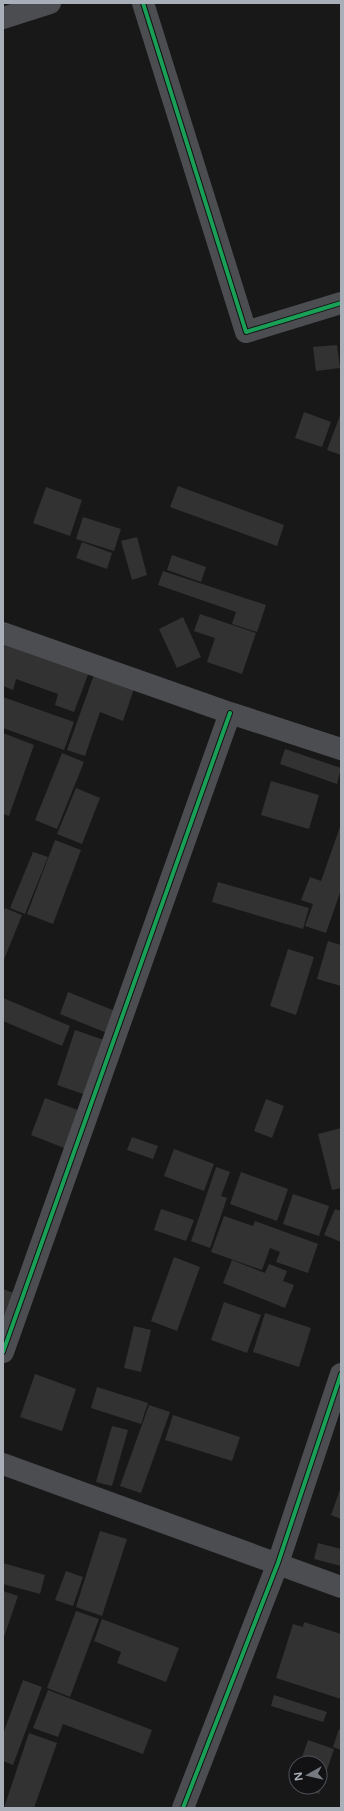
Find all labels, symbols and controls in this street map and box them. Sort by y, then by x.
north arrow [288,1755,328,1795]
text: N [292,1771,306,1782]

